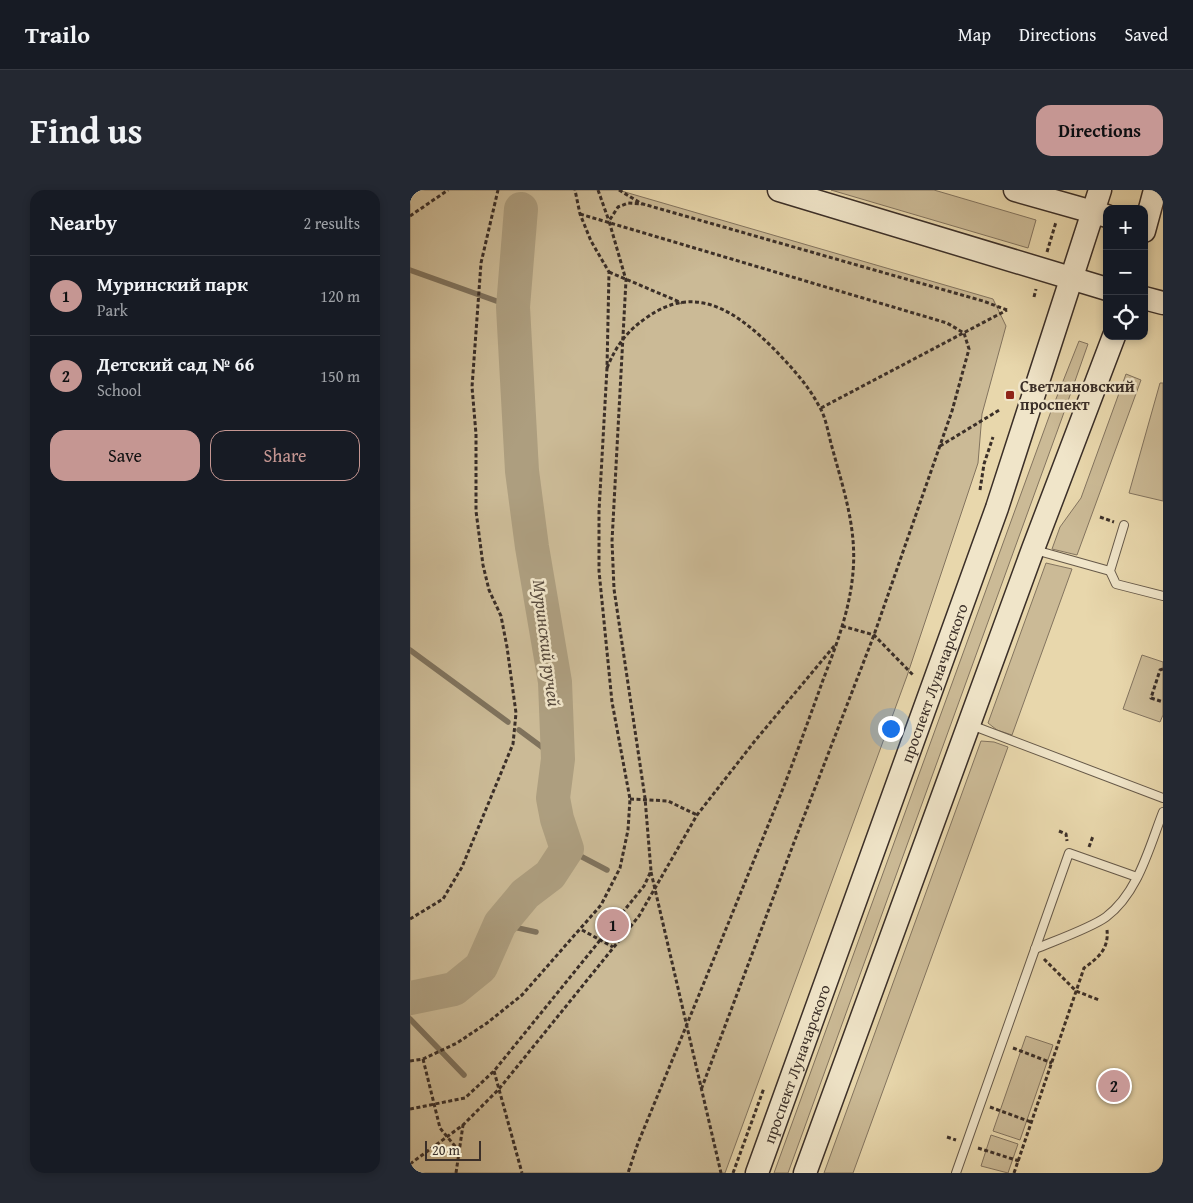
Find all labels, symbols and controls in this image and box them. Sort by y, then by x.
text: Trailo [25,17,90,52]
text: Map [958,21,991,48]
text: Directions [1019,21,1096,48]
text: Saved [1124,21,1168,48]
text: Find us [30,105,143,156]
button: Directions [1036,105,1163,156]
map controls [1103,205,1148,340]
button: + [1103,205,1148,250]
text: Nearby [50,207,117,238]
text: 2 results [303,211,360,235]
button: − [1103,250,1148,295]
text: Муринский парк [97,270,248,298]
text: 1 [62,284,70,308]
text: 120 m [320,284,360,308]
button: locate [1103,295,1148,340]
text: Park [97,298,128,322]
text: Детский сад № 66 [97,350,254,378]
text: 2 [62,364,70,388]
text: 150 m [320,364,360,388]
place label: Светлановский проспект [1020,374,1135,416]
text: School [97,378,141,402]
marker: Светлановский проспект [1004,389,1016,401]
button: Save [50,430,200,481]
button: Share [210,430,360,481]
water label: Муринский ручей [526,578,568,708]
street label: проспект Луначарского [894,600,974,766]
your location [878,716,904,742]
pin: 1 [597,906,629,944]
street label: проспект Луначарского [757,981,836,1147]
pin: 2 [1098,1067,1130,1105]
scale bar [425,1138,481,1161]
text: 20 m [432,1140,460,1160]

